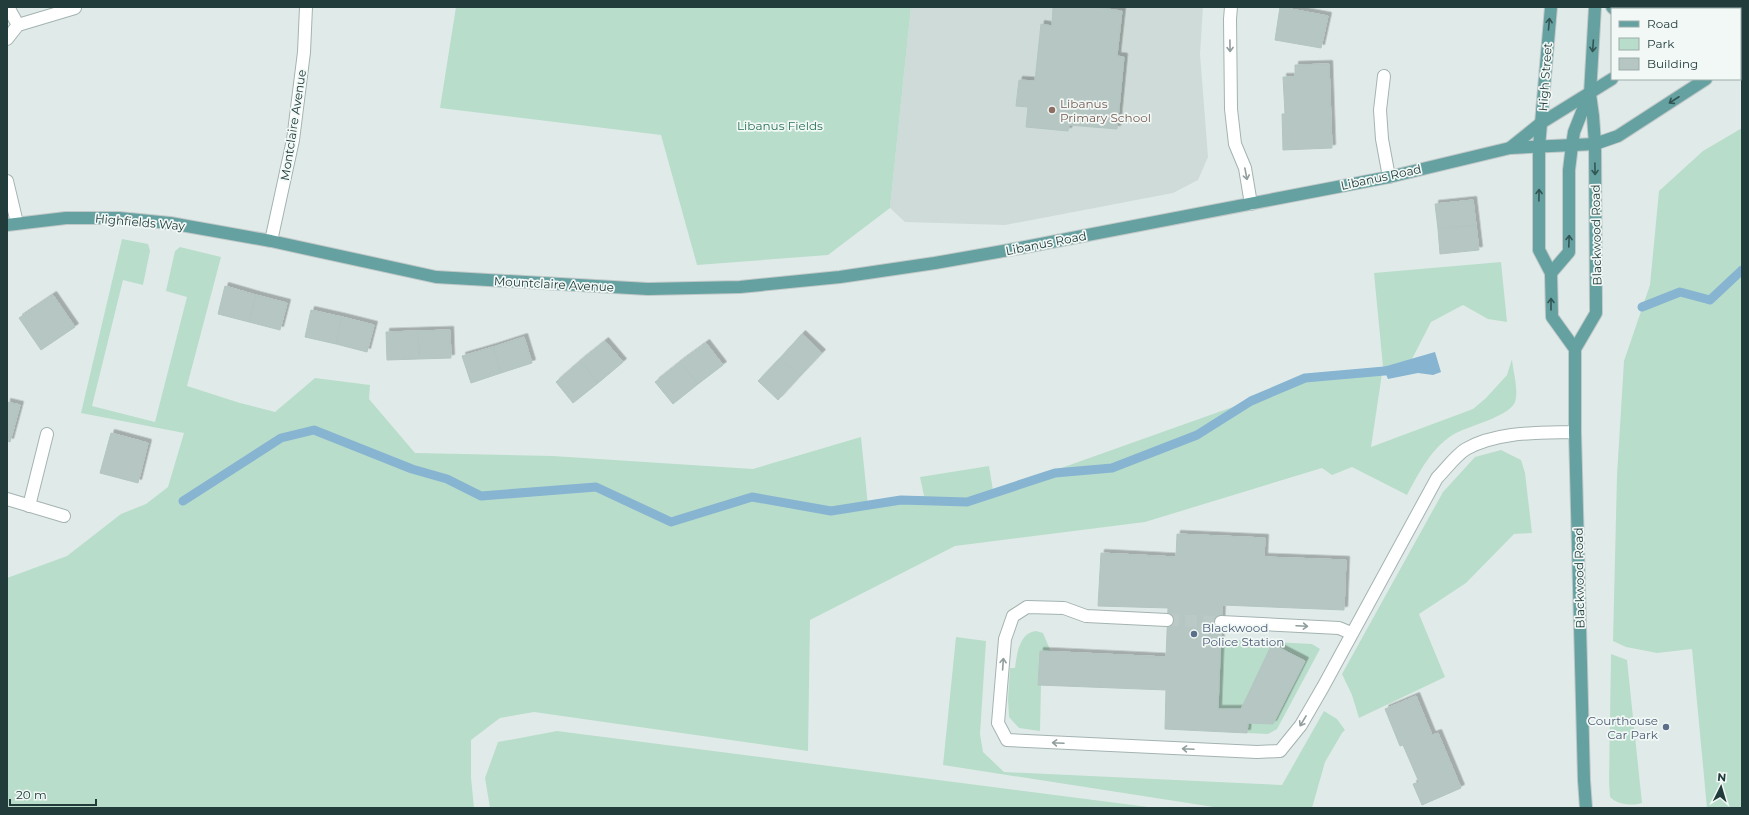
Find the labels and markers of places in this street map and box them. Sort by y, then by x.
place label: Libanus Primary School [1060,96,1151,125]
marker: Libanus Primary School [1047,105,1057,115]
place label: Blackwood Police Station [1202,620,1284,649]
marker: Blackwood Police Station [1189,629,1199,639]
place label: Courthouse Car Park [1588,713,1659,742]
marker: Courthouse Car Park [1661,722,1671,732]

